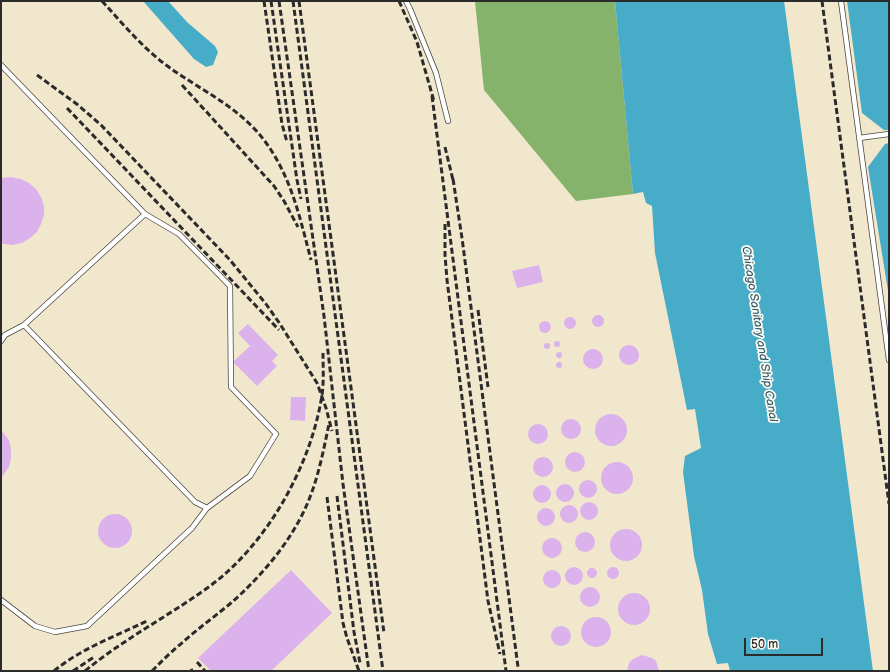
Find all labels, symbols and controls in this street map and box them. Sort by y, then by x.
water label: Chicago Sanitary and Ship Canal [738,245,780,423]
scale bar [746,630,825,656]
text: 50 m [751,637,778,652]

